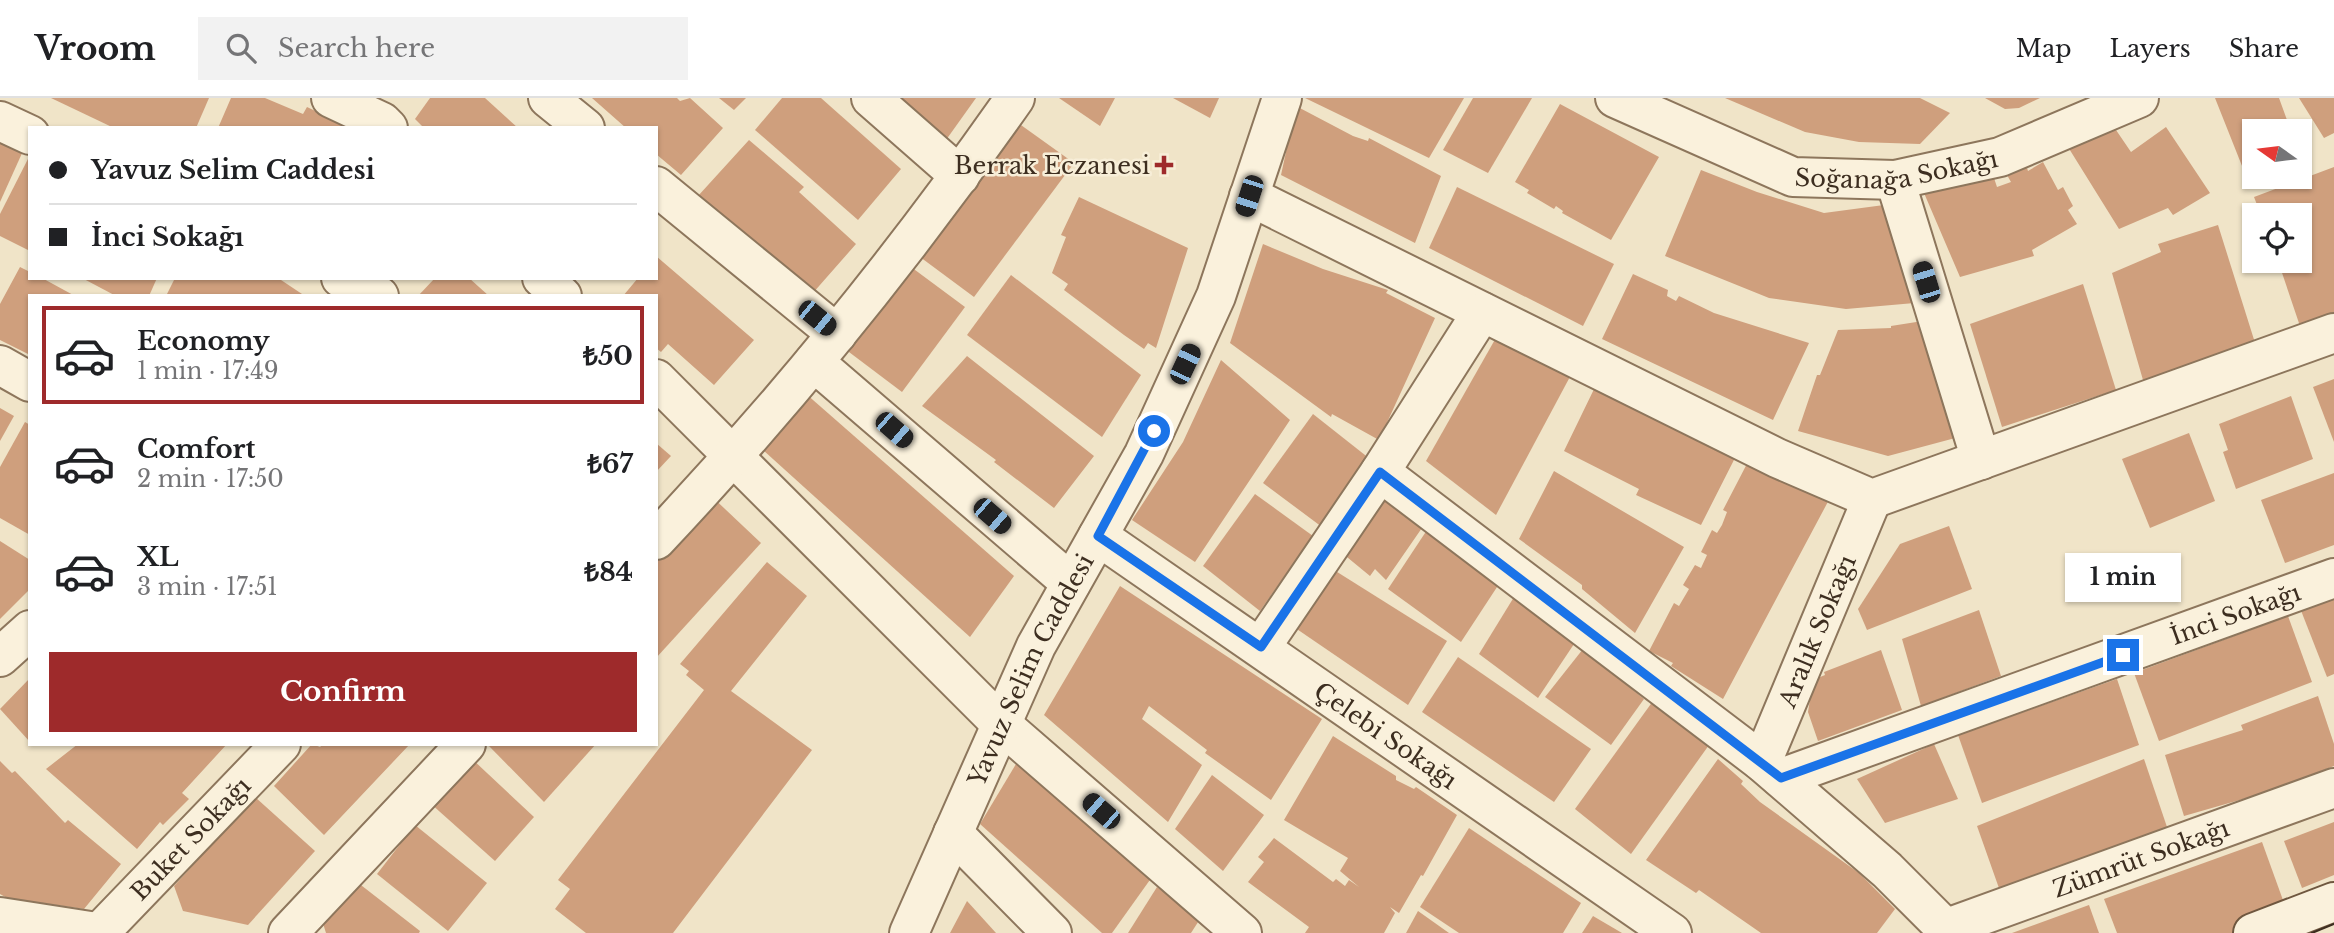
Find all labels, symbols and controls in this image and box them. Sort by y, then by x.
search box [198,17,688,80]
text: Vroom [35,28,156,69]
icon: search [222,29,260,67]
text: Search here [278,32,435,64]
text: Map [2016,34,2072,63]
text: Layers [2110,34,2191,63]
text: Share [2229,34,2299,63]
north arrow [2242,119,2312,189]
map controls [2242,119,2312,273]
street label: Soğanağa Sokağı [1794,143,2000,195]
place label: Berrak Eczanesi [954,151,1150,180]
text: Yavuz Selim Caddesi [91,154,375,186]
marker: Berrak Eczanesi [1156,157,1172,173]
car [1233,173,1266,219]
button: locate [2242,203,2312,273]
text: İnci Sokağı [91,221,244,253]
car [1910,259,1943,305]
car [795,297,840,339]
icon: car [53,324,116,387]
text: Economy [137,325,270,357]
text: ₺50 [583,340,633,372]
car [1167,341,1204,387]
text: 1 min · 17:49 [137,357,279,385]
car [872,408,917,452]
route start [1138,415,1170,447]
icon: car [53,432,116,495]
text: Comfort [137,433,255,465]
text: ₺67 [587,448,633,480]
text: 2 min · 17:50 [137,465,284,493]
car [970,494,1015,538]
icon: car [53,540,116,603]
text: XL [137,541,179,573]
street label: Yavuz Selim Caddesi [961,549,1099,791]
street label: Aralık Sokağı [1772,550,1862,712]
callout: 1 min [2065,554,2181,602]
text: ₺84 [584,556,633,588]
text: 1 min [2090,563,2156,591]
text: 3 min · 17:51 [137,573,278,601]
street label: İnci Sokağı [2166,577,2304,651]
route end [2107,639,2139,671]
button: Confirm [49,652,637,732]
street label: Çelebi Sokağı [1309,676,1463,795]
street label: Buket Sokağı [124,771,256,906]
car [1079,789,1124,833]
street label: Zümrüt Sokağı [2049,813,2233,903]

